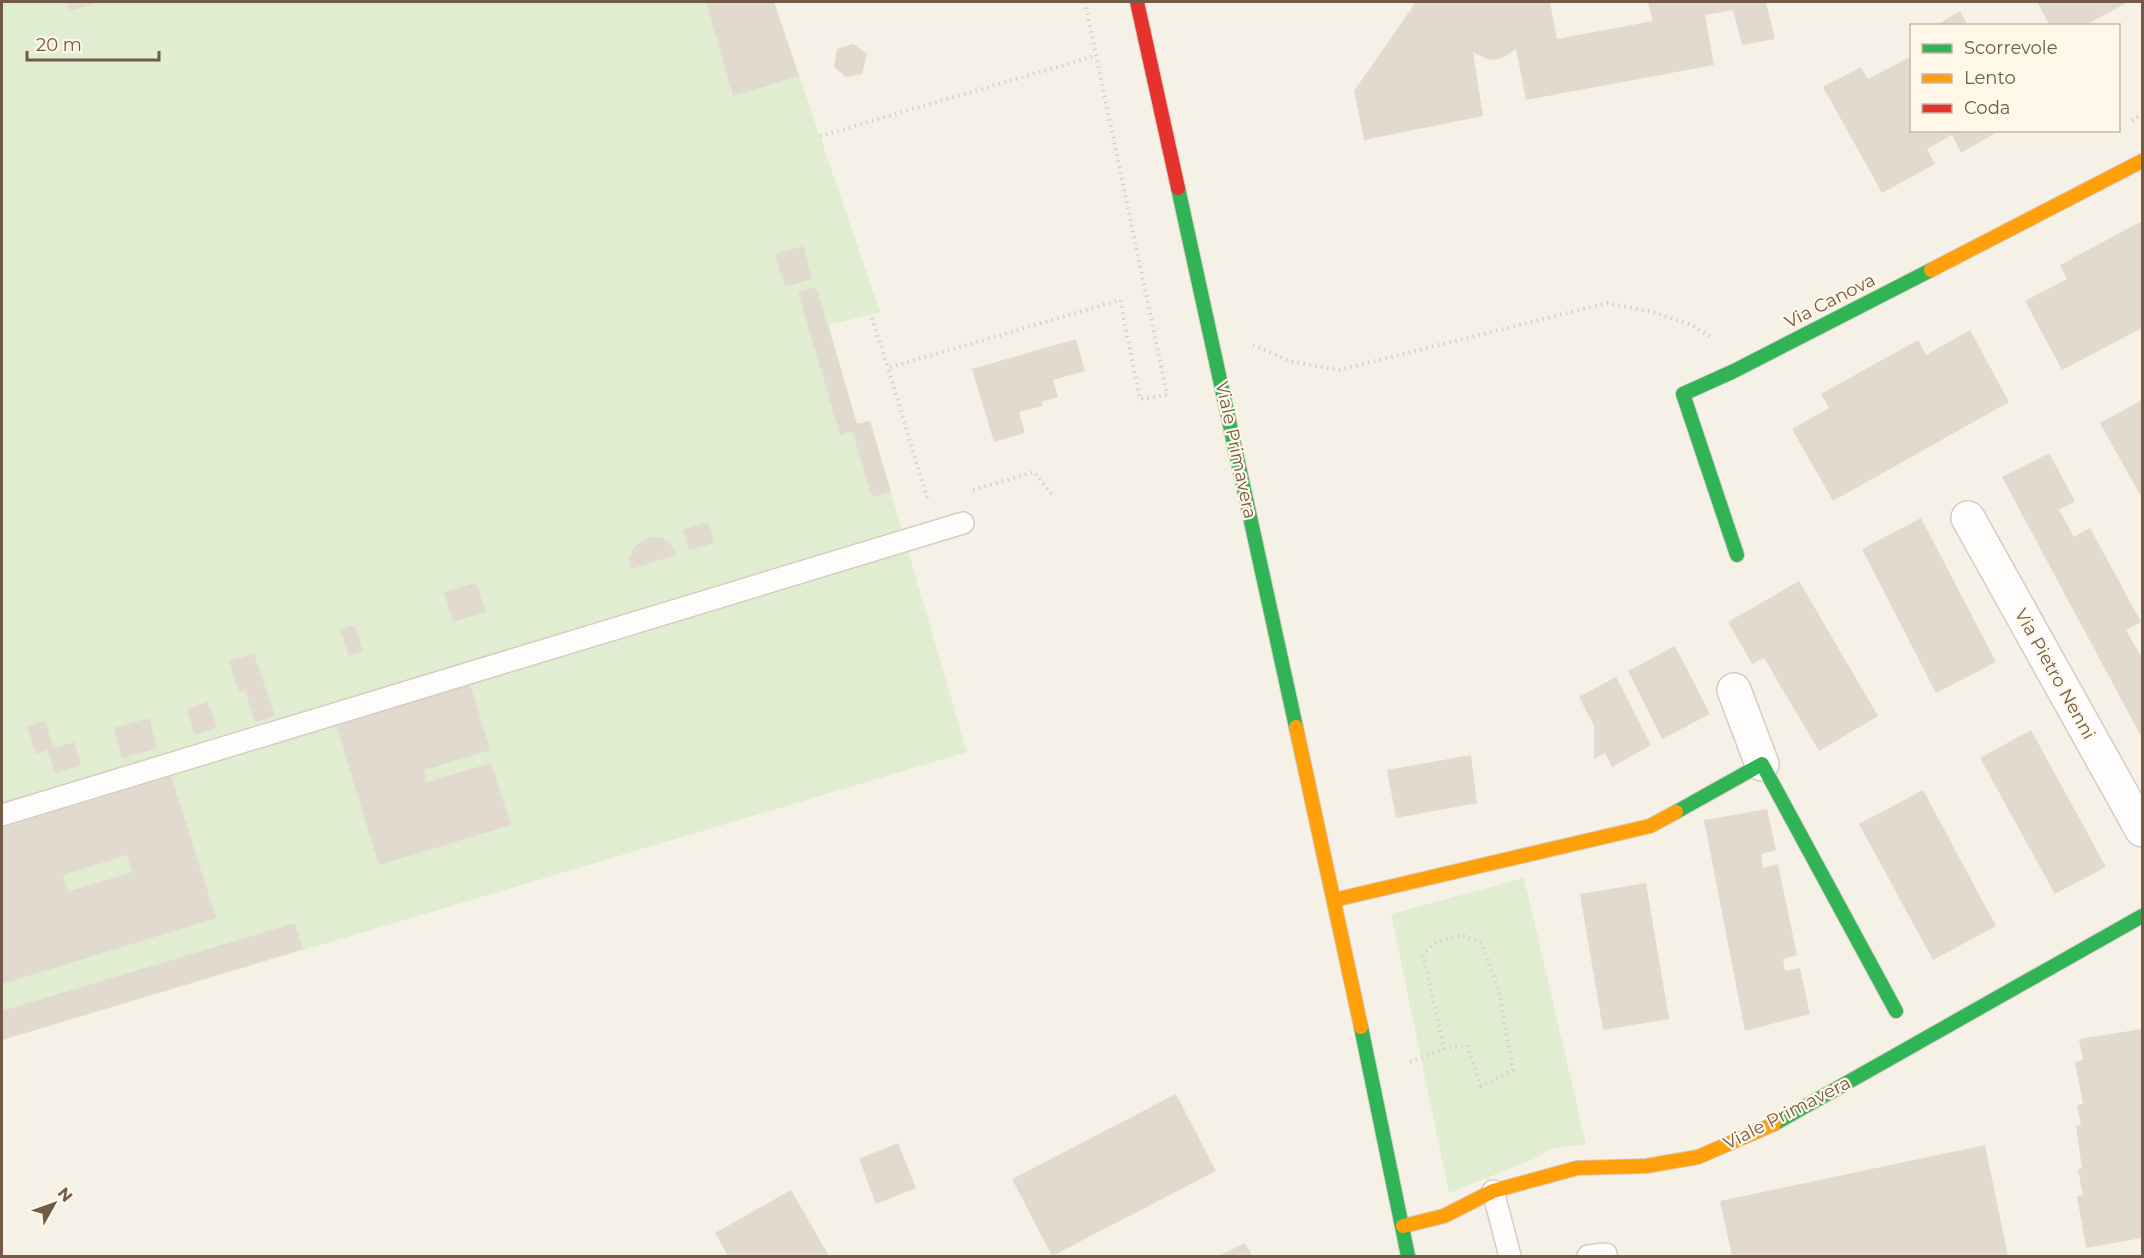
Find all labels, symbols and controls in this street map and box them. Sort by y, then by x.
scale bar [27,24,159,62]
legend [1910,24,2120,132]
text: 20 m [36,34,82,56]
text: Scorrevole [1964,37,2058,59]
text: Lento [1964,67,2016,89]
text: Coda [1964,97,2010,119]
street label: Via Canova [1781,269,1879,333]
street label: Viale Primavera [1211,379,1261,521]
street label: Via Pietro Nenni [2010,605,2100,743]
street label: Viale Primavera [1720,1072,1854,1154]
north arrow [24,1174,84,1234]
text: N [54,1184,77,1206]

